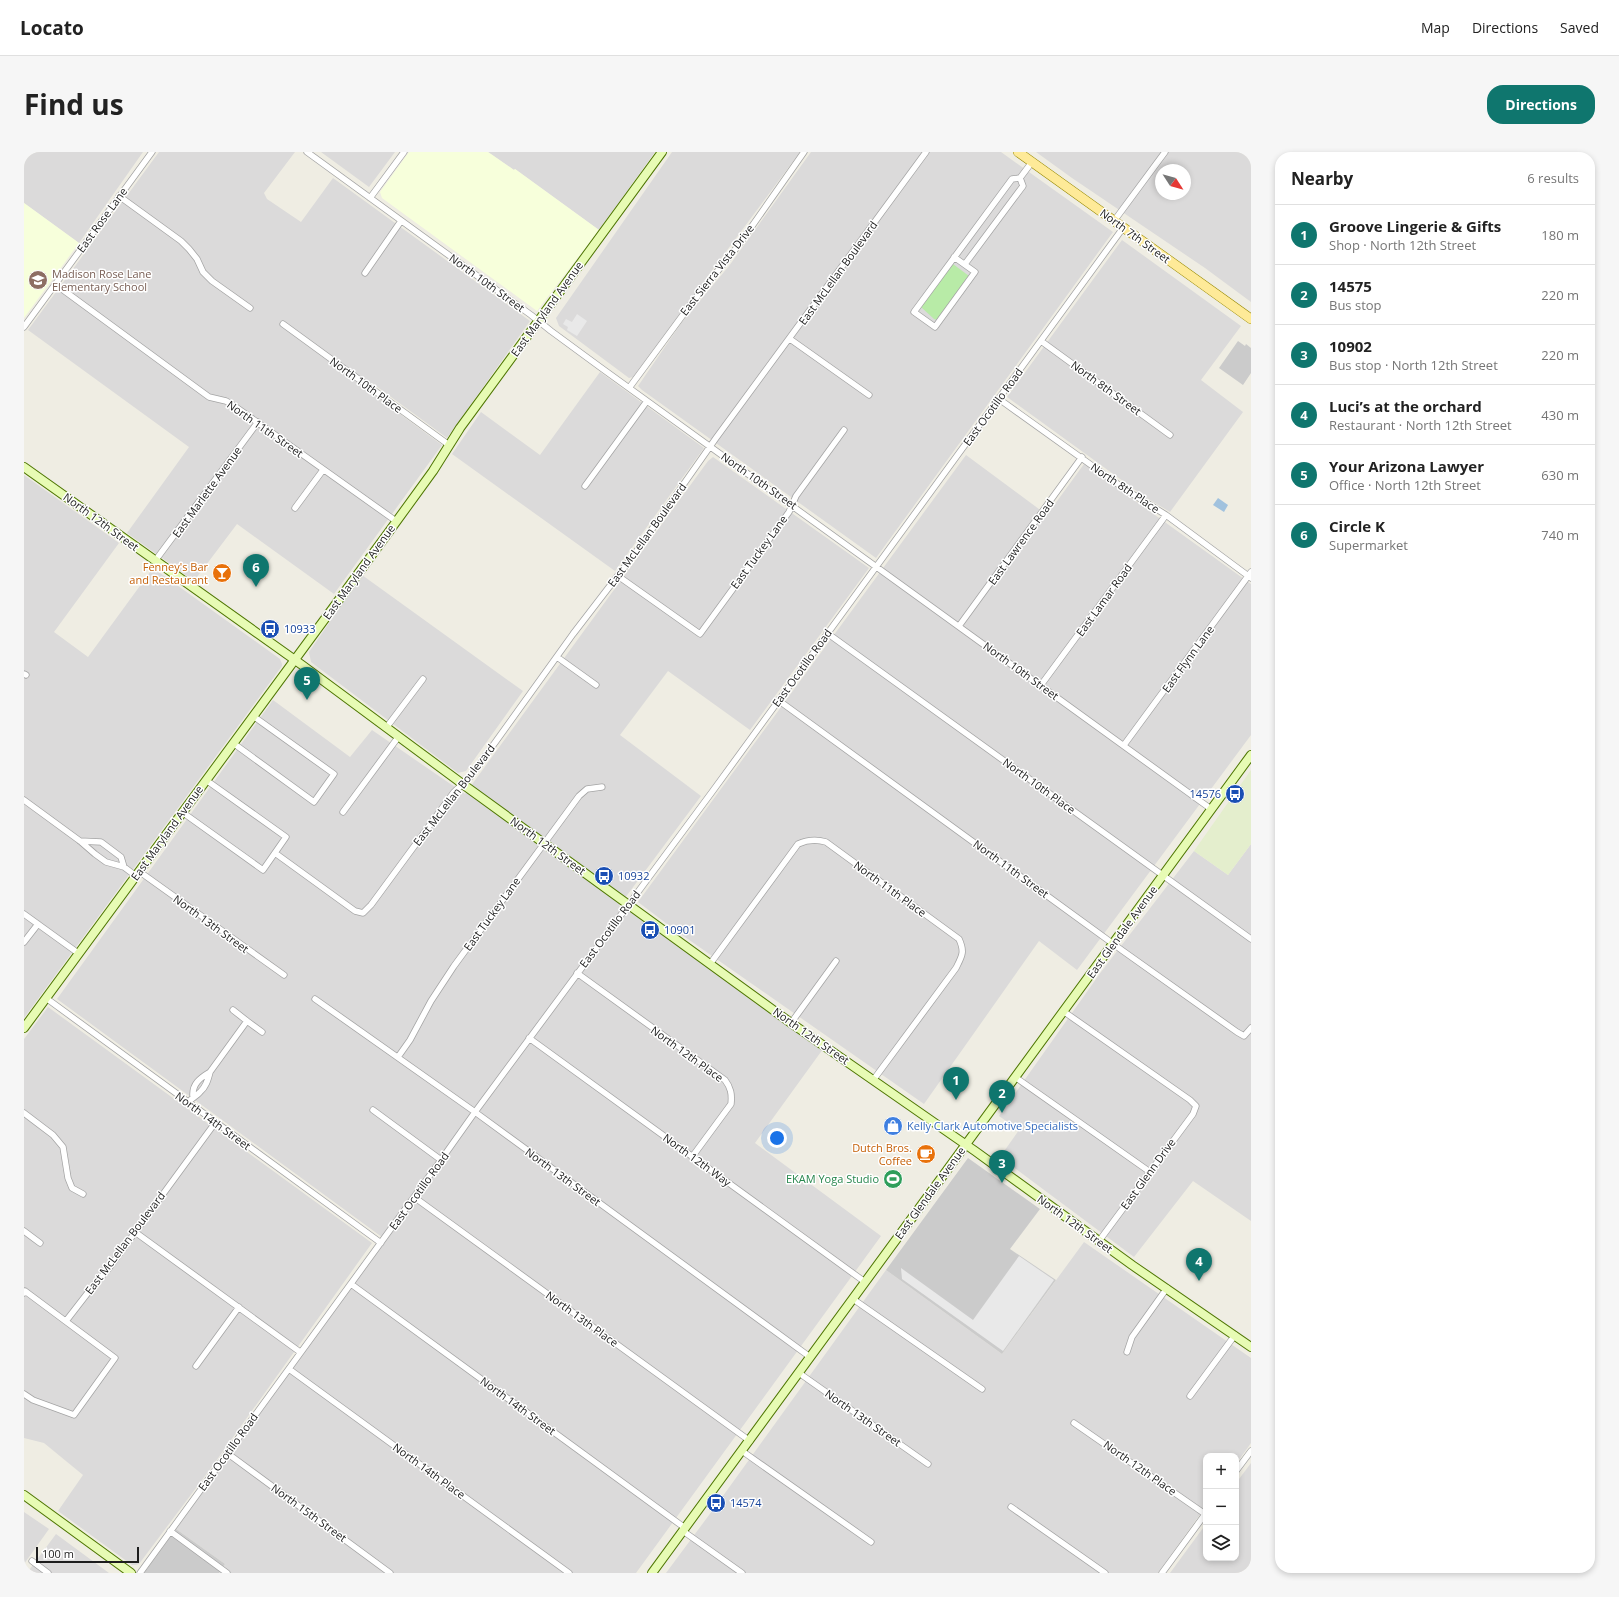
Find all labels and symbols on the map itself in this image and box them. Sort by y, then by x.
north arrow [1155,164,1191,200]
street label: East Rose Lane [73,184,130,255]
street label: North 7th Street [1097,205,1174,266]
street label: East McLellan Boulevard [795,218,880,328]
street label: East Sierra Vista Drive [676,221,757,318]
street label: North 10th Street [447,250,528,315]
street label: East Maryland Avenue [507,258,586,359]
place label: Madison Rose Lane Elementary School [52,266,151,294]
school or university icon: Madison Rose Lane Elementary School [27,269,49,291]
street label: North 10th Place [327,353,405,416]
street label: North 8th Street [1068,357,1145,418]
street label: East Ocotillo Road [959,365,1026,449]
street label: North 11th Street [224,397,306,461]
street label: East Marlette Avenue [169,443,245,540]
street label: North 10th Street [718,449,800,513]
street label: North 8th Place [1088,459,1163,516]
street label: East McLellan Boulevard [604,480,689,590]
street label: North 12th Street [61,489,142,554]
street label: East Lawrence Road [984,496,1057,588]
street label: East Tuckey Lane [727,512,790,591]
street label: East Maryland Avenue [319,521,398,622]
pin: 6 [243,554,269,587]
place label: Fenney's Bar and Restaurant [129,559,208,587]
street label: East Lamar Road [1072,561,1135,639]
bar icon: Fenney's Bar and Restaurant [211,562,233,584]
bus stop icon: 10933 [259,618,281,640]
place label: 10933 [284,621,315,636]
street label: East Flynn Lane [1158,622,1217,695]
street label: East Ocotillo Road [768,626,835,710]
street label: North 10th Street [981,638,1062,703]
pin: 5 [294,667,320,700]
street label: East McLellan Boulevard [409,741,498,849]
street label: North 10th Place [1000,754,1078,817]
street label: East Maryland Avenue [127,782,206,883]
bus stop icon: 14576 [1224,783,1246,805]
place label: 14576 [1190,786,1221,801]
street label: North 12th Street [508,813,589,878]
street label: North 11th Street [971,836,1052,901]
street label: North 11th Place [851,857,929,920]
bus stop icon: 10932 [593,865,615,887]
place label: 10932 [618,868,649,883]
street label: East Tuckey Lane [460,874,523,953]
street label: East Glendale Avenue [1083,882,1160,981]
street label: East Ocotillo Road [576,887,643,970]
street label: North 13th Street [171,891,252,956]
bus stop icon: 10901 [639,919,661,941]
place label: 10901 [664,922,695,937]
street label: North 12th Street [770,1004,852,1068]
street label: North 12th Place [648,1022,726,1085]
pin: 1 [943,1067,969,1100]
pin: 2 [989,1080,1015,1113]
street label: North 14th Street [173,1088,254,1153]
shop icon: Kelly Clark Automotive Specialists [882,1115,904,1137]
place label: Kelly Clark Automotive Specialists [907,1118,1078,1133]
your location [767,1128,787,1148]
street label: North 12th Way [660,1130,735,1190]
street label: East Glenn Drive [1117,1135,1178,1212]
place label: Dutch Bros. Coffee [852,1140,912,1168]
street label: East Glendale Avenue [891,1143,968,1242]
cafe icon: Dutch Bros. Coffee [915,1143,937,1165]
street label: North 13th Street [523,1144,604,1209]
street label: East Ocotillo Road [385,1149,452,1233]
pin: 3 [989,1150,1015,1183]
sports icon: EKAM Yoga Studio [882,1168,904,1190]
place label: EKAM Yoga Studio [786,1171,879,1186]
street label: East McLellan Boulevard [81,1188,168,1297]
street label: North 12th Street [1035,1191,1116,1256]
pin: 4 [1186,1248,1212,1281]
street label: North 13th Place [543,1287,621,1350]
street label: North 14th Street [478,1373,559,1438]
street label: North 13th Street [822,1386,904,1450]
street label: East Ocotillo Road [194,1410,261,1494]
street label: North 12th Place [1101,1437,1180,1498]
street label: North 14th Place [390,1439,468,1502]
street label: North 15th Street [269,1480,350,1545]
bus stop icon: 14574 [705,1492,727,1514]
place label: 14574 [730,1495,762,1510]
scale bar [36,1545,139,1564]

